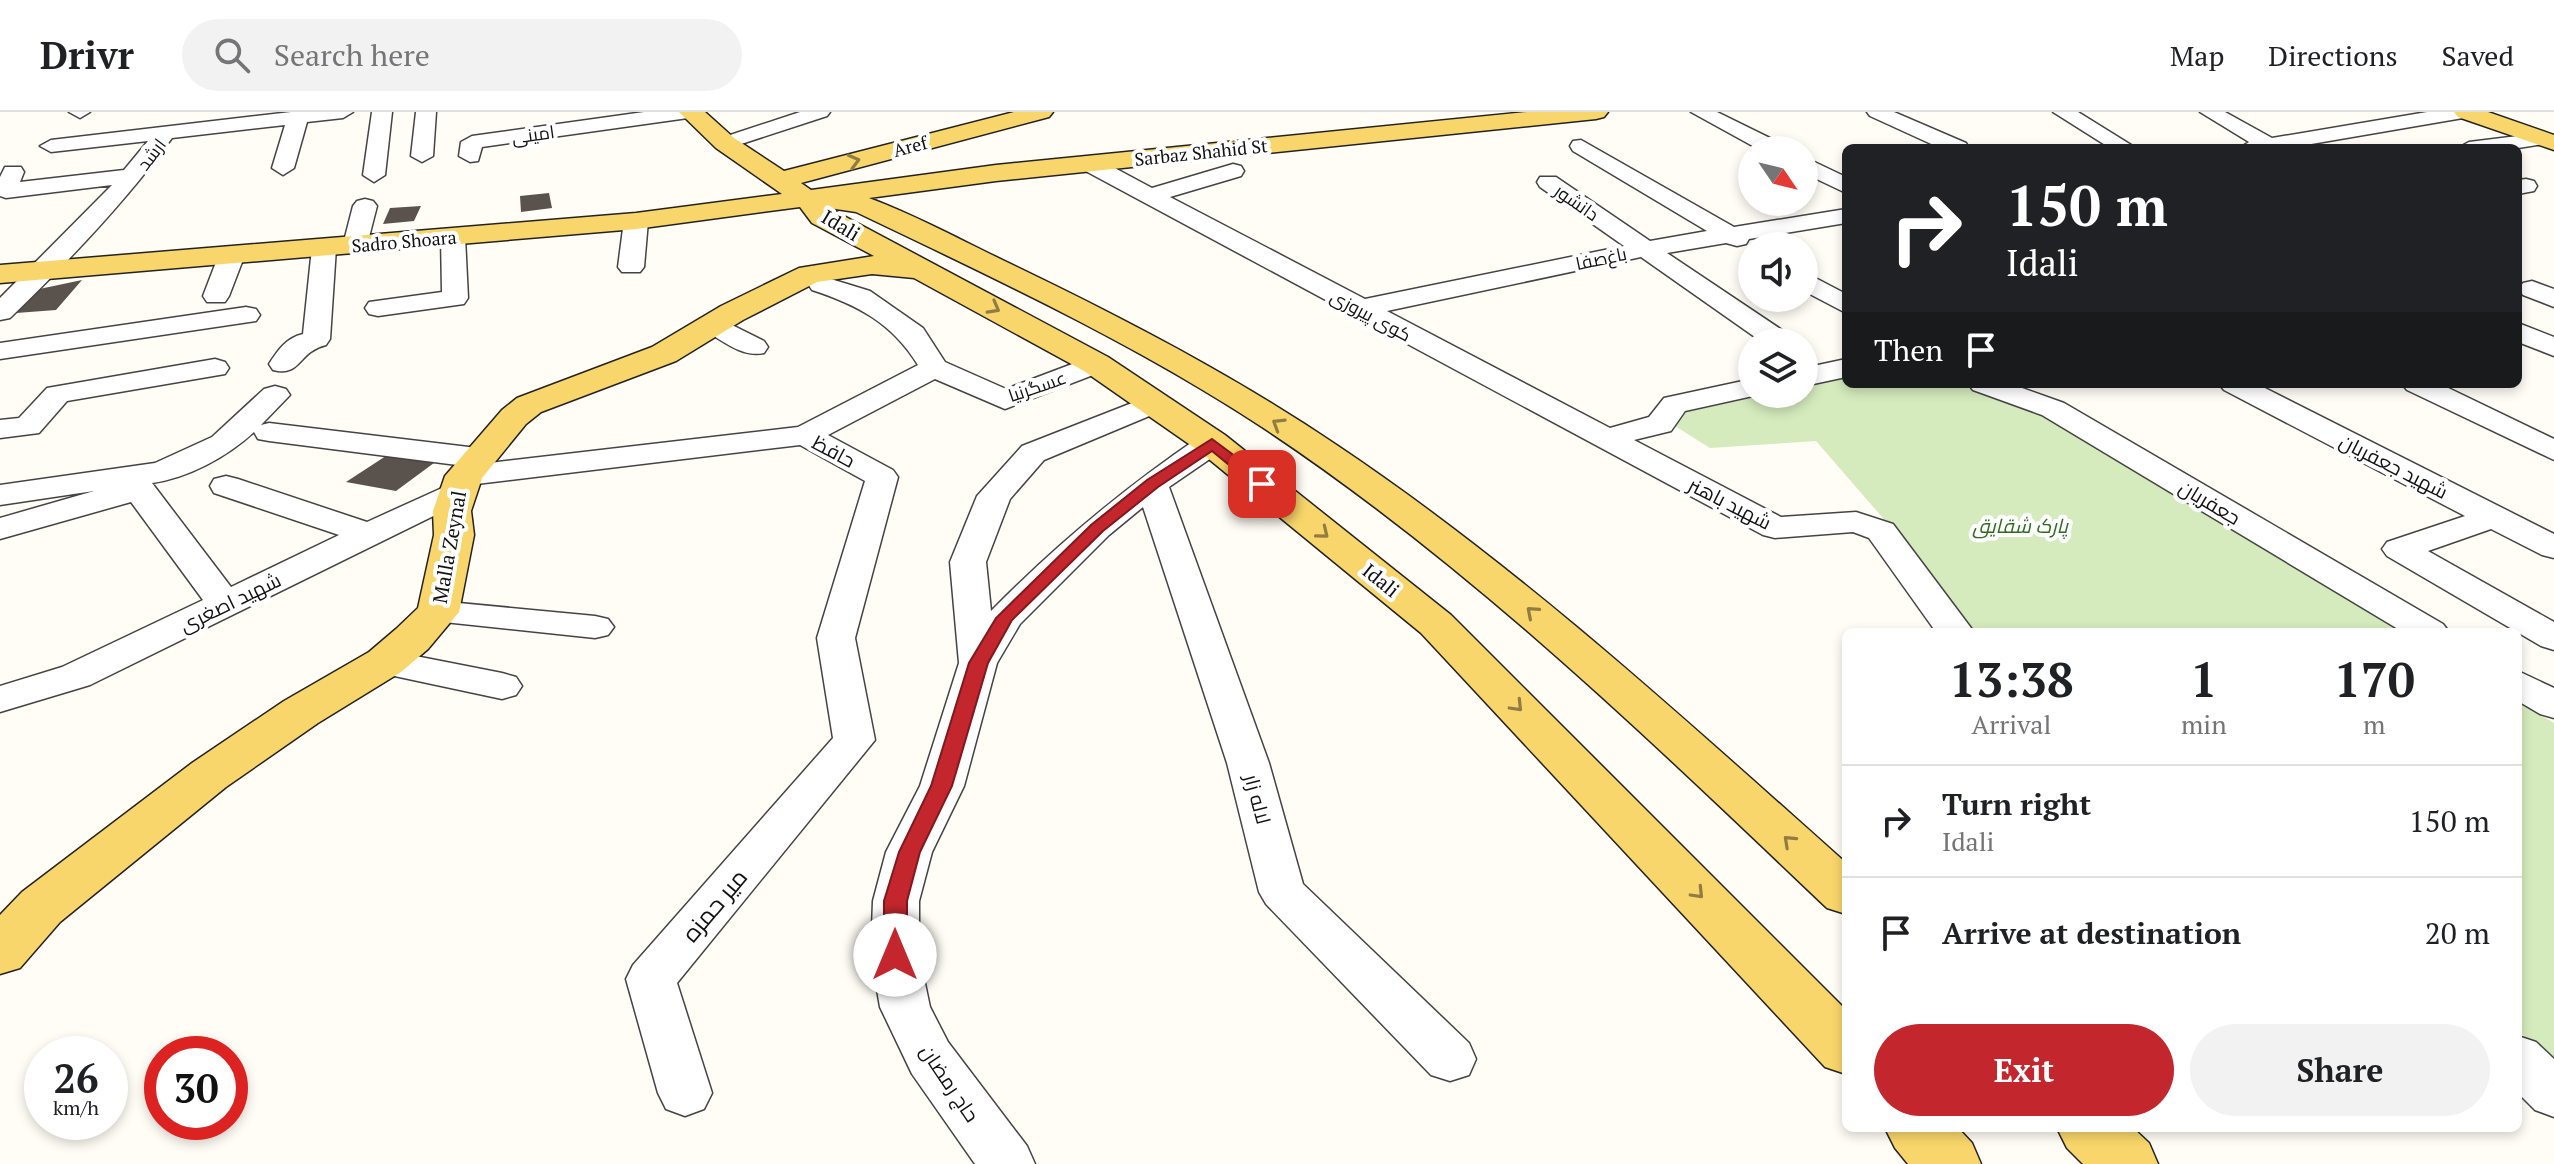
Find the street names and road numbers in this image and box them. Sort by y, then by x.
street label: امینی [510,119,556,149]
street label: Aref [890,129,932,162]
street label: ارشد [131,133,171,175]
street label: Sarbaz Shahid St [1133,133,1269,171]
street label: دانشور [1549,178,1604,226]
street label: Idali [817,203,865,247]
street label: Sadro Shoara [351,224,457,258]
street label: باغ‌صفا [1573,241,1629,276]
street label: کوی پیروزی [1326,284,1416,347]
street label: عسگرنیا [1005,365,1069,407]
street label: شهید جعفریان [2335,427,2453,505]
street label: حافظ [808,428,860,474]
street label: شهید باهنر [1683,470,1776,536]
street label: جعفریان [2174,473,2246,531]
street label: Malla Zeynal [426,489,472,605]
street label: Idali [1357,557,1405,603]
street label: شهید اصغری [175,566,285,638]
street label: لاله زار [1238,770,1278,827]
street label: میر حمزه [674,862,754,948]
street label: حاج رمضان [913,1039,986,1128]

